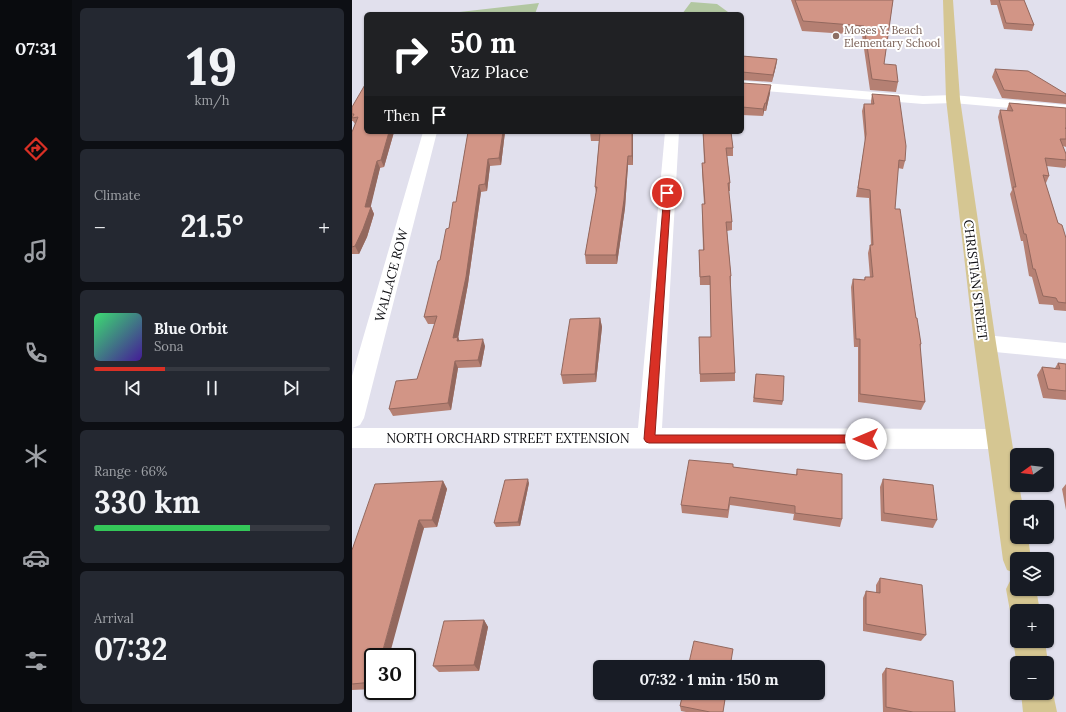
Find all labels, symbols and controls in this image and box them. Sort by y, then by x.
place label: Moses Y. Beach Elementary School [844,23,940,50]
text: 50 m [450,25,516,61]
icon: right [384,28,436,80]
marker: Moses Y. Beach Elementary School [831,31,841,41]
text: 19 [186,33,238,99]
text: 07:31 [15,37,57,60]
text: Vaz Place [450,60,529,83]
text: km/h [194,92,230,109]
icon: arrive [428,104,450,126]
text: Then [384,106,420,125]
icon: directions [22,135,50,163]
pin [650,176,684,210]
icon: arrive [656,182,678,204]
text: Climate [94,187,141,204]
text: 21.5° [181,207,243,245]
text: − [94,213,106,241]
text: + [318,213,330,241]
street label: CHRISTIAN STREET [960,219,991,342]
street label: WALLACE ROW [371,226,412,324]
icon: music [22,237,50,265]
text: Blue Orbit [154,319,228,338]
text: Sona [154,338,184,355]
icon: phone [22,339,50,367]
icon: previous [122,377,144,399]
icon: pause [201,377,223,399]
icon: next [280,377,302,399]
position arrow [845,418,887,460]
street label: NORTH ORCHARD STREET EXTENSION [386,430,630,447]
icon: climate [22,442,50,470]
north arrow [1010,448,1054,492]
map controls [1010,448,1054,700]
text: Range · 66% [94,463,167,480]
text: 330 km [94,483,200,521]
button: sound [1010,500,1054,544]
icon: car [22,544,50,572]
button: layers [1010,552,1054,596]
button: + [1010,604,1054,648]
text: Arrival [94,610,134,627]
text: 07:32 [94,630,167,668]
icon: filters [22,647,50,675]
speed limit sign: 30 [364,648,416,700]
button: − [1010,656,1054,700]
text: 07:32 · 1 min · 150 m [639,670,779,689]

